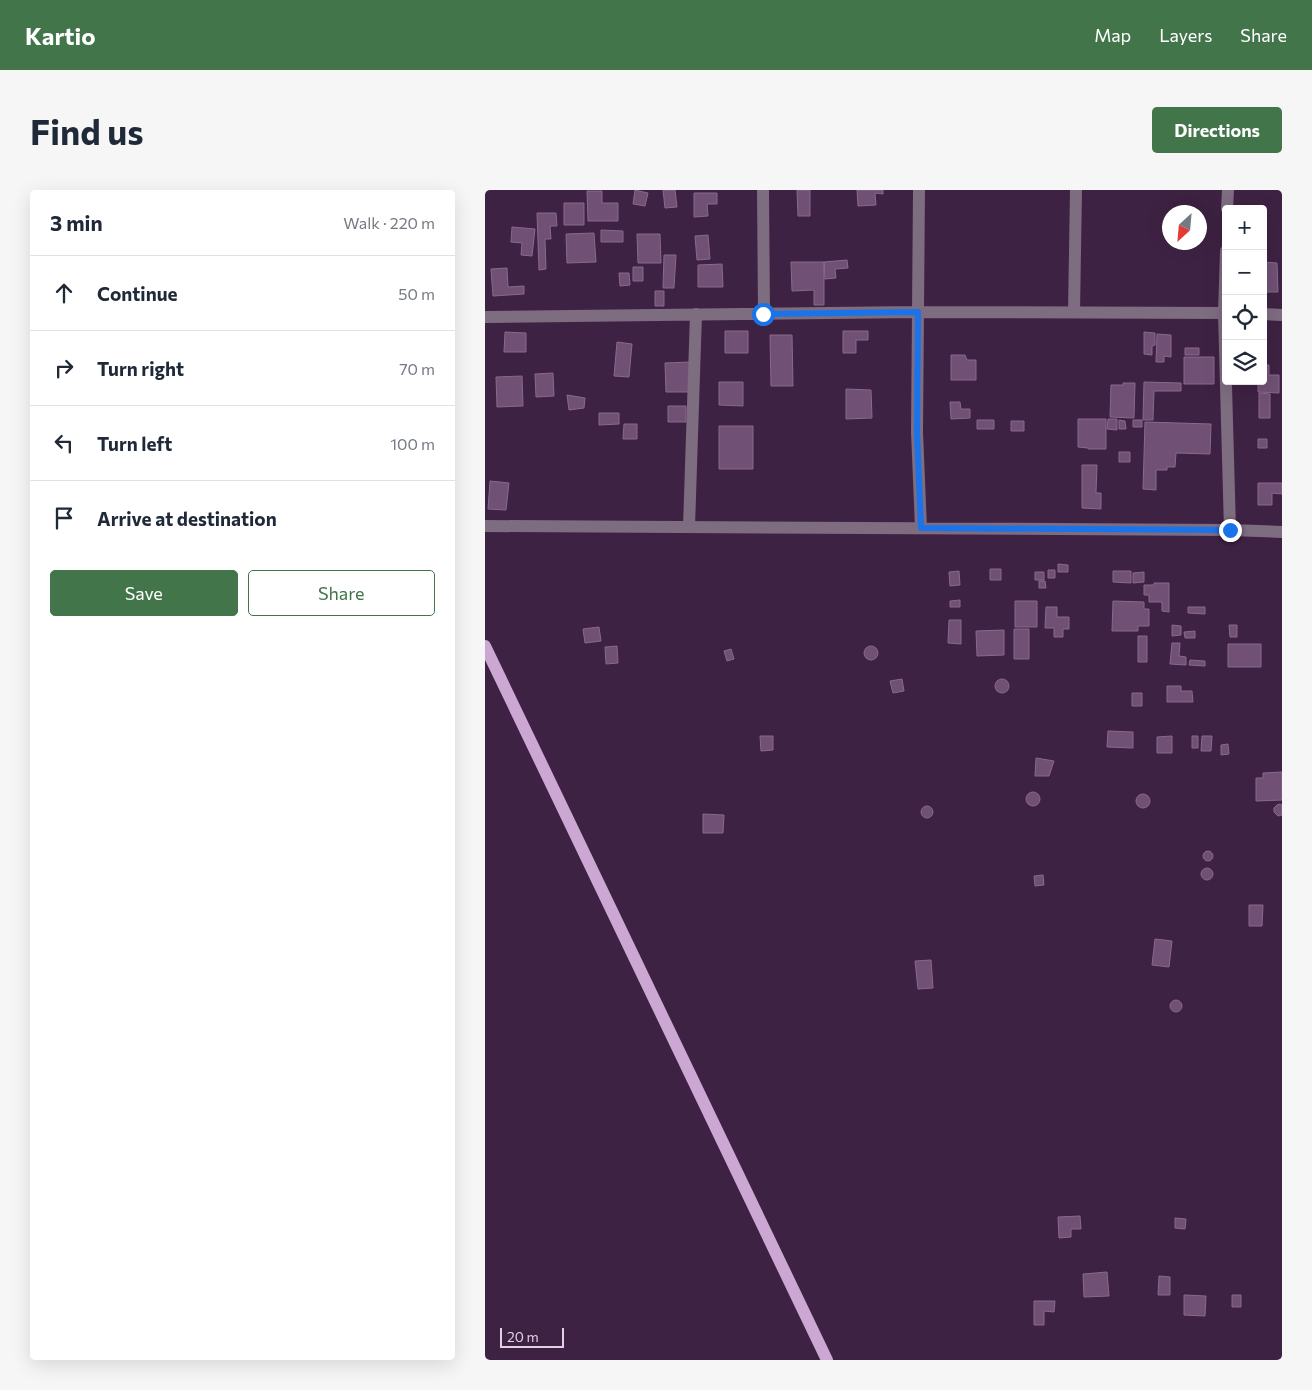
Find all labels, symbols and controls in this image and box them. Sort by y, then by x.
text: Kartio [25,21,95,50]
text: Map [1094,24,1131,46]
text: Layers [1159,24,1212,46]
text: Share [1240,24,1287,46]
button: Directions [1152,107,1282,153]
text: Find us [30,109,144,152]
north arrow [1162,205,1207,250]
map controls [1222,205,1267,385]
button: + [1222,205,1267,250]
text: 3 min [50,210,103,235]
text: Walk · 220 m [343,213,435,232]
button: − [1222,250,1267,295]
icon: ahead [50,279,78,307]
text: Continue [97,282,177,305]
text: 50 m [398,284,435,303]
button: locate [1222,295,1267,340]
route start [752,303,775,326]
button: layers [1222,340,1267,385]
icon: right [50,354,78,382]
text: Turn right [97,357,184,380]
text: 70 m [399,359,435,378]
icon: left [50,429,78,457]
text: Turn left [97,432,172,455]
text: 100 m [390,434,435,453]
icon: arrive [50,504,78,532]
text: Arrive at destination [97,507,277,530]
route end [1219,519,1242,542]
button: Save [50,570,238,616]
button: Share [248,570,435,616]
scale bar [500,1325,564,1348]
text: 20 m [507,1328,539,1345]

